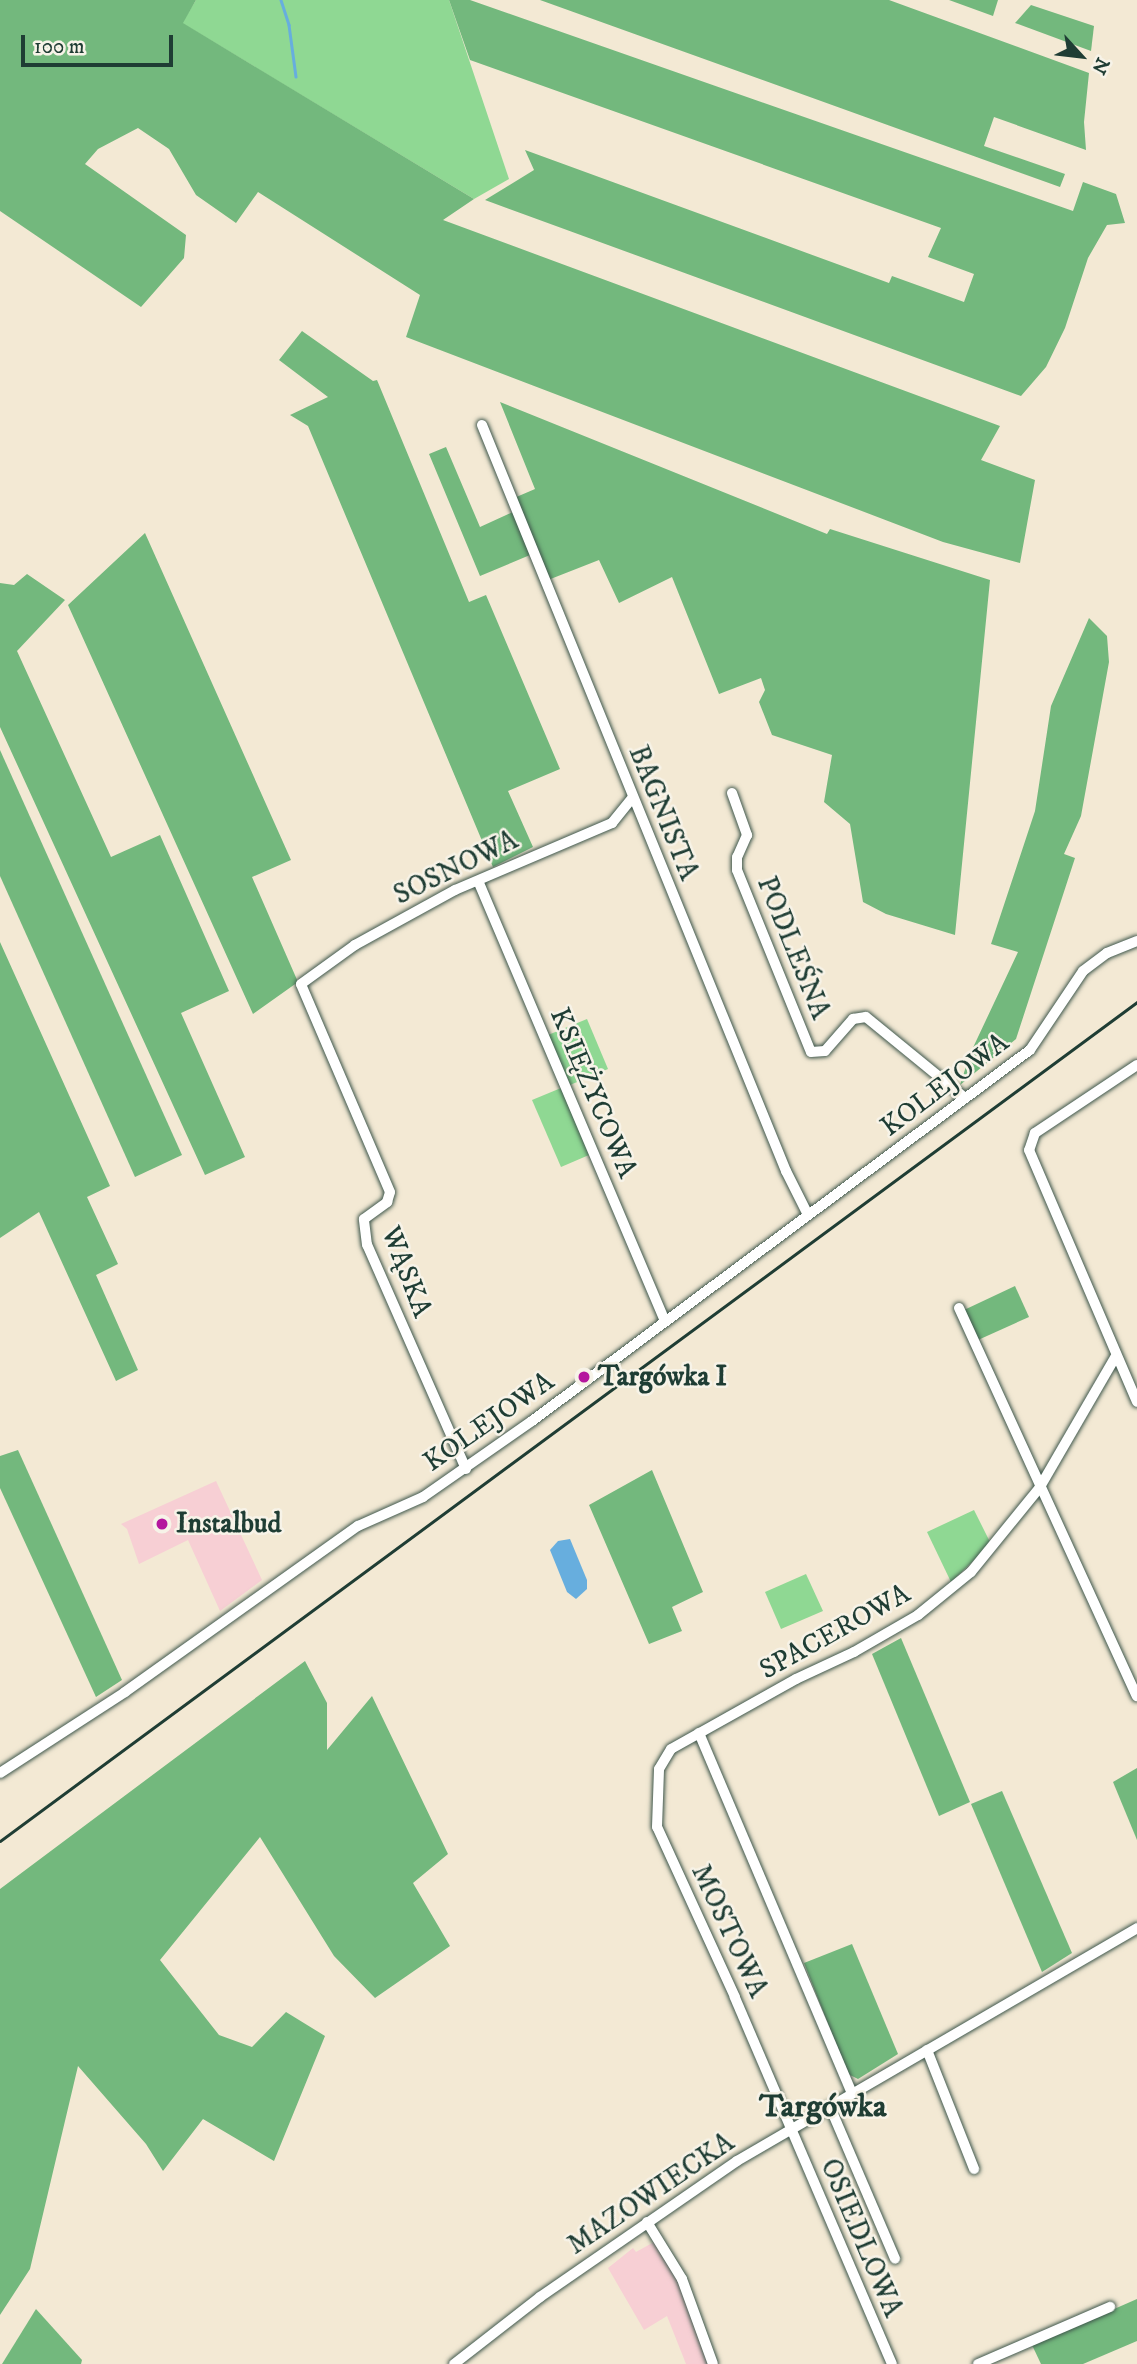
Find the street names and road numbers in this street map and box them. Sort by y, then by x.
street label: BAGNISTA [621,741,705,885]
street label: SOSNOWA [388,824,524,912]
street label: PODLEŚNA [749,872,837,1024]
street label: KSIĘŻYCOWA [542,1003,644,1183]
street label: KOLEJOWA [874,1026,1016,1144]
street label: WĄSKA [373,1222,439,1322]
street label: KOLEJOWA [417,1365,561,1479]
street label: SPACEROWA [754,1577,916,1687]
street label: MOSTOWA [684,1859,774,2003]
street label: MAZOWIECKA [561,2126,741,2262]
street label: OSIEDLOWA [813,2154,909,2322]

